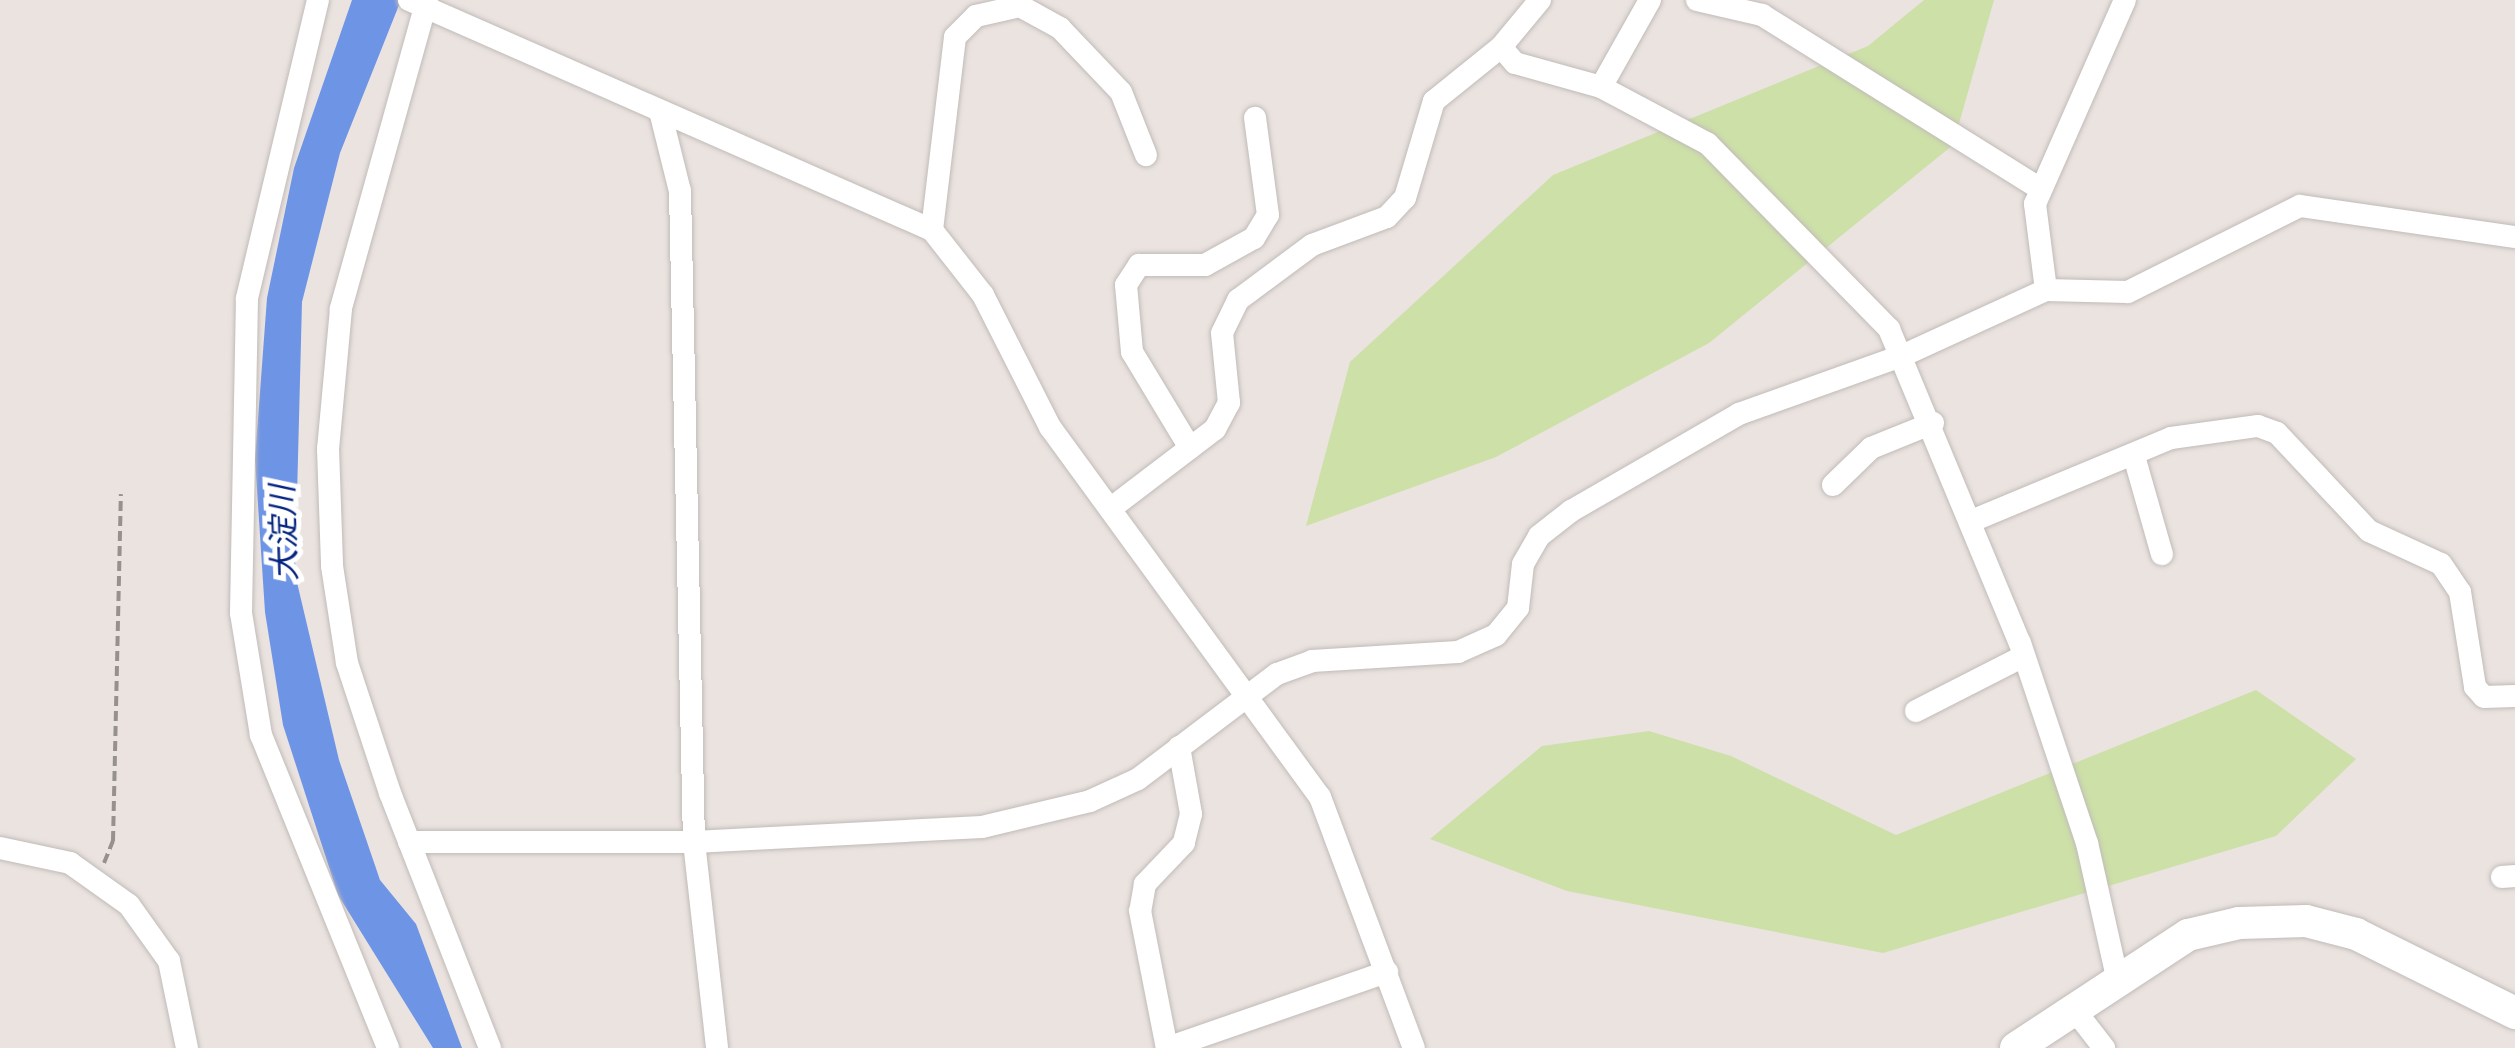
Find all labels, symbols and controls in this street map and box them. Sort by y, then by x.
water label: 大淀川 [262,484,304,582]

